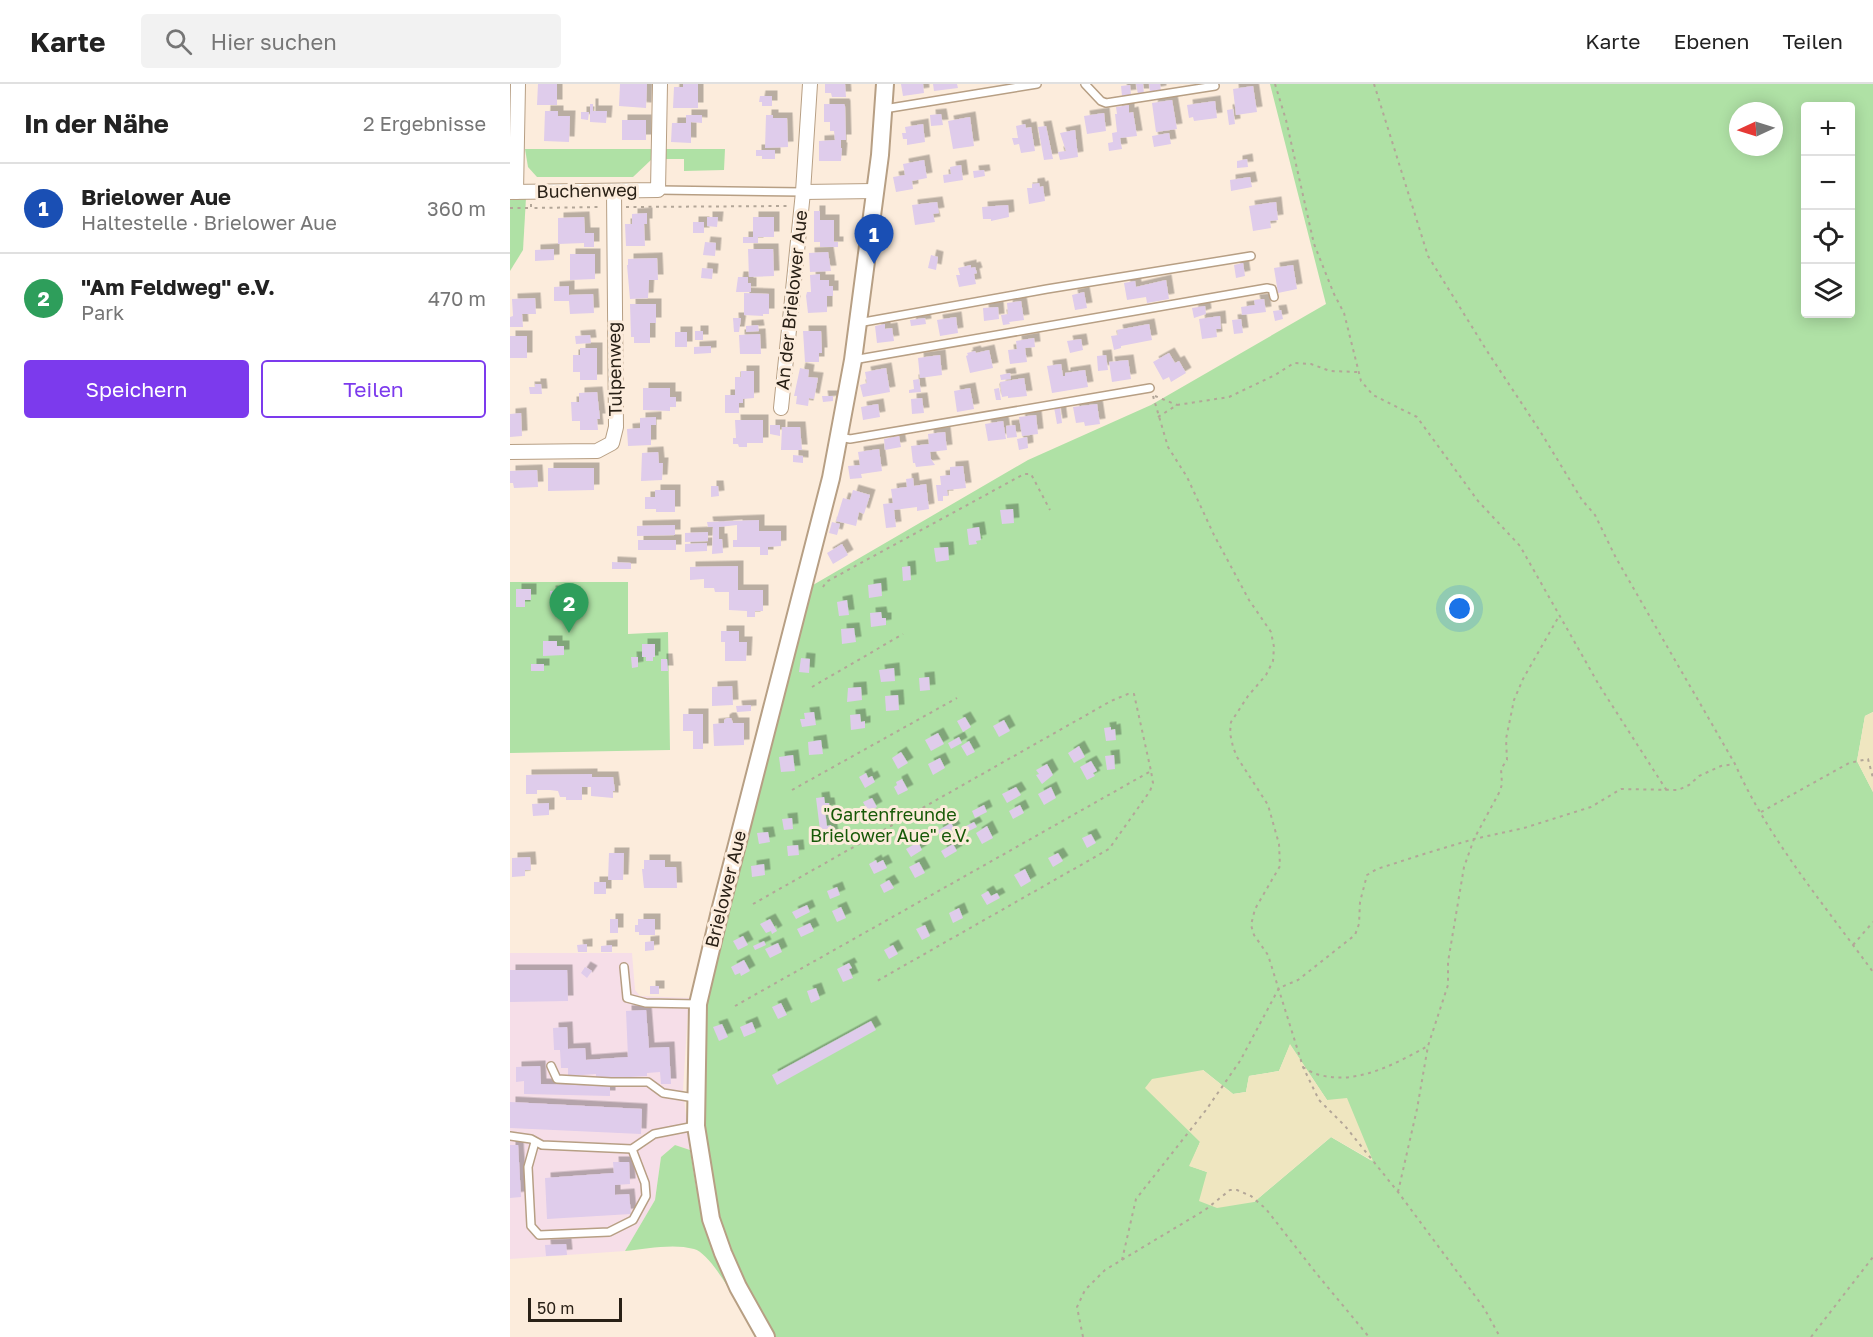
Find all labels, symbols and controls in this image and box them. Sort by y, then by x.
search box [141,14,561,68]
text: Karte [30,25,105,58]
icon: search [162,25,195,58]
text: Hier suchen [210,28,337,55]
text: Karte [1585,28,1641,54]
text: Ebenen [1674,28,1749,54]
text: Teilen [1782,28,1843,54]
north arrow [1729,102,1783,156]
map controls [1801,102,1855,318]
button: + [1801,102,1855,156]
text: In der Nähe [24,108,169,139]
text: 2 Ergebnisse [363,111,486,135]
button: − [1801,156,1855,210]
street label: Buchenweg [536,178,638,202]
text: Brielower Aue [81,183,231,210]
text: 1 [38,196,49,220]
text: 360 m [427,196,486,220]
street label: An der Brielower Aue [771,209,811,391]
text: Haltestelle · Brielower Aue [81,210,337,234]
button: locate [1801,210,1855,264]
pin: 1 [854,214,894,264]
button: layers [1801,264,1855,318]
text: "Am Feldweg" e.V. [81,273,275,300]
text: 2 [37,286,50,310]
text: 470 m [428,286,486,310]
text: Park [81,300,124,324]
street label: Tulpenweg [602,322,626,416]
button: Speichern [24,360,249,418]
button: Teilen [261,360,486,418]
pin: 2 [550,584,588,633]
your location [1445,594,1474,623]
park label: "Gartenfreunde Brielower Aue" e.V. [810,803,970,846]
street label: Brielower Aue [700,828,750,950]
scale bar [528,1295,622,1322]
text: 50 m [537,1298,574,1318]

